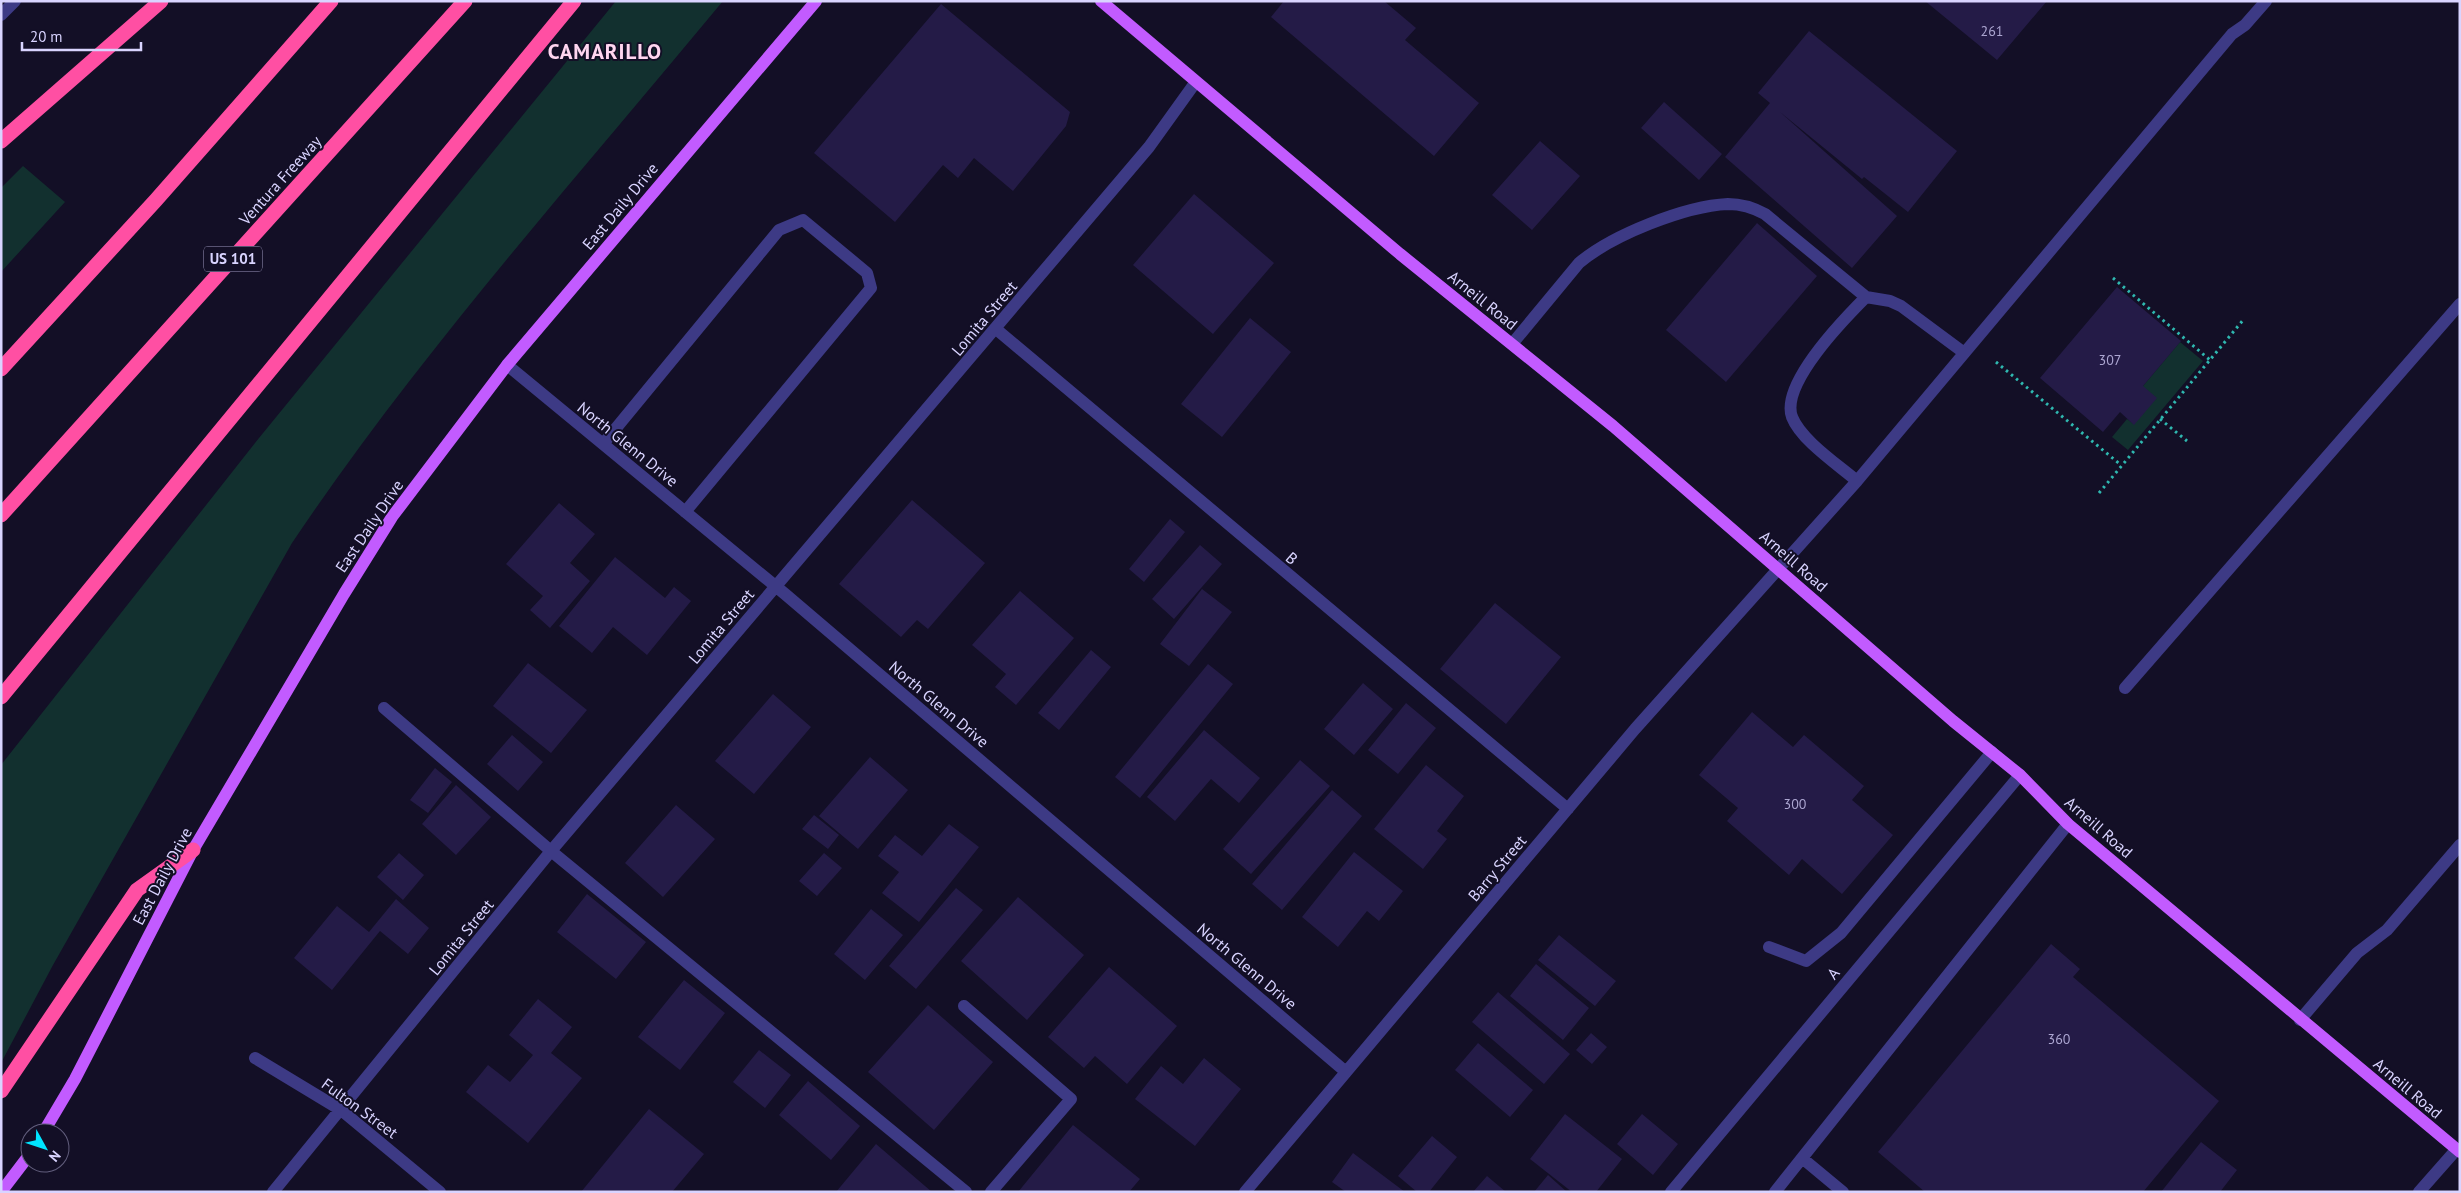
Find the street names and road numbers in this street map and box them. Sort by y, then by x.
street label: Ventura Freeway [234,131,326,230]
street label: East Daily Drive [578,158,662,254]
road number: US 101 [204,246,262,272]
street label: Arneill Road [1444,266,1522,334]
street label: Lomita Street [947,276,1021,360]
street label: North Glenn Drive [574,397,682,491]
street label: East Daily Drive [331,476,407,576]
street label: Arneill Road [1756,526,1832,596]
street label: B [1282,547,1302,569]
street label: Lomita Street [684,584,758,668]
street label: North Glenn Drive [885,657,993,751]
street label: Arneill Road [2061,792,2137,862]
street label: East Daily Drive [128,824,196,928]
street label: Barry Street [1464,830,1531,905]
street label: Lomita Street [424,895,498,979]
street label: North Glenn Drive [1193,919,1301,1013]
street label: A [1822,963,1844,983]
street label: Arneill Road [2370,1054,2446,1122]
street label: Fulton Street [318,1074,402,1143]

